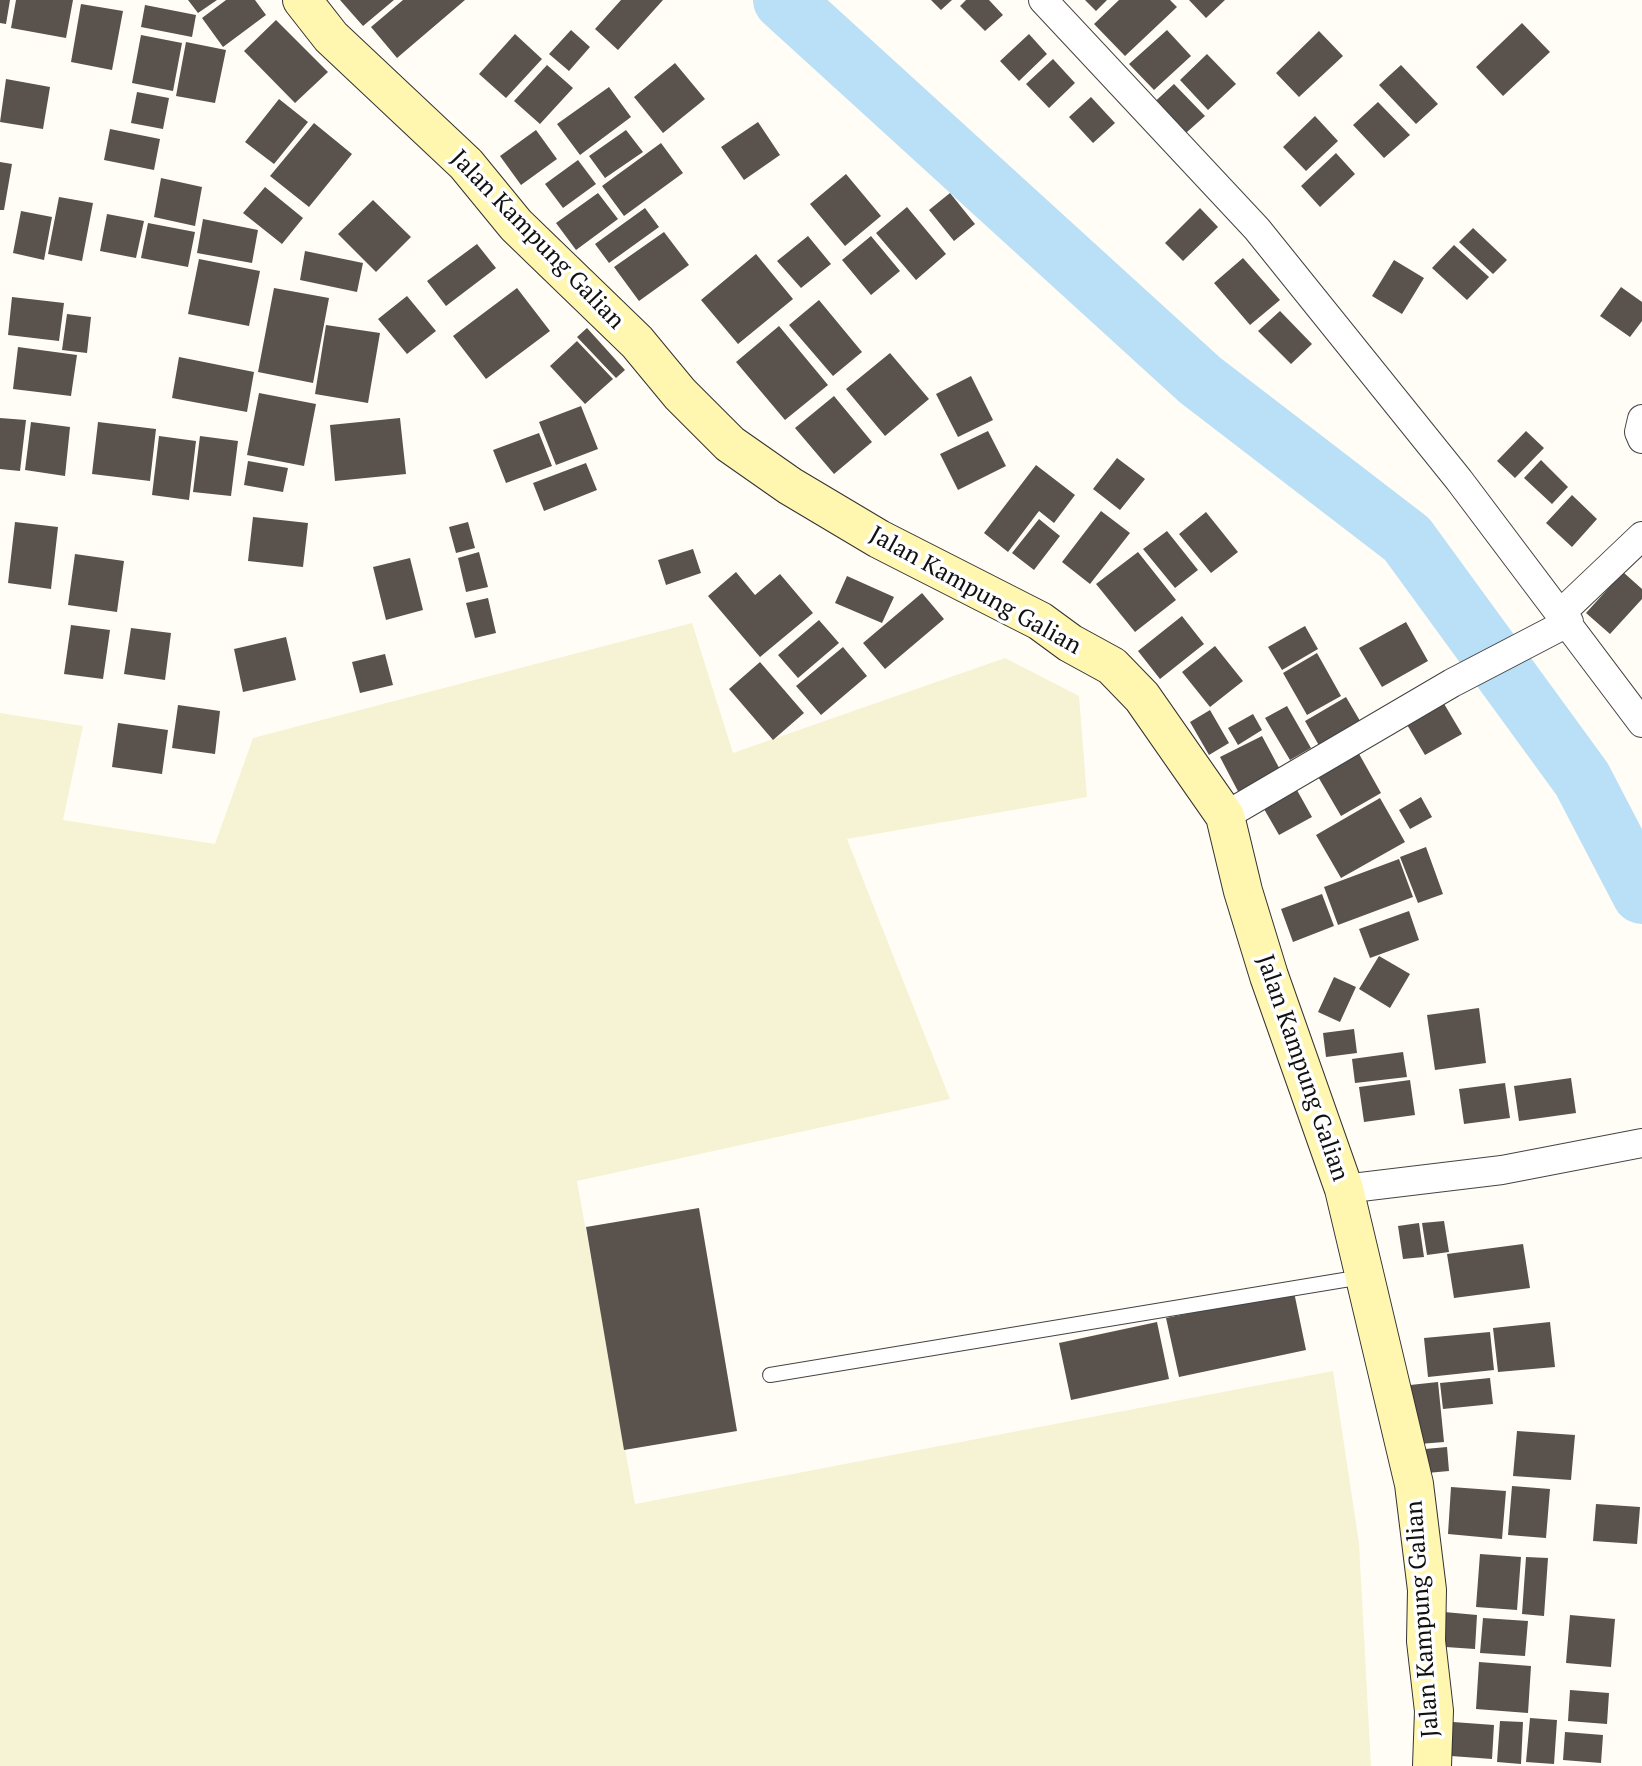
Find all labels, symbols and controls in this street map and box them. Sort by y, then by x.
street label: Jalan Kampung Galian [444,145,630,335]
street label: Jalan Kampung Galian [864,521,1086,661]
street label: Jalan Kampung Galian [1250,951,1354,1185]
street label: Jalan Kampung Galian [1400,1499,1446,1739]

